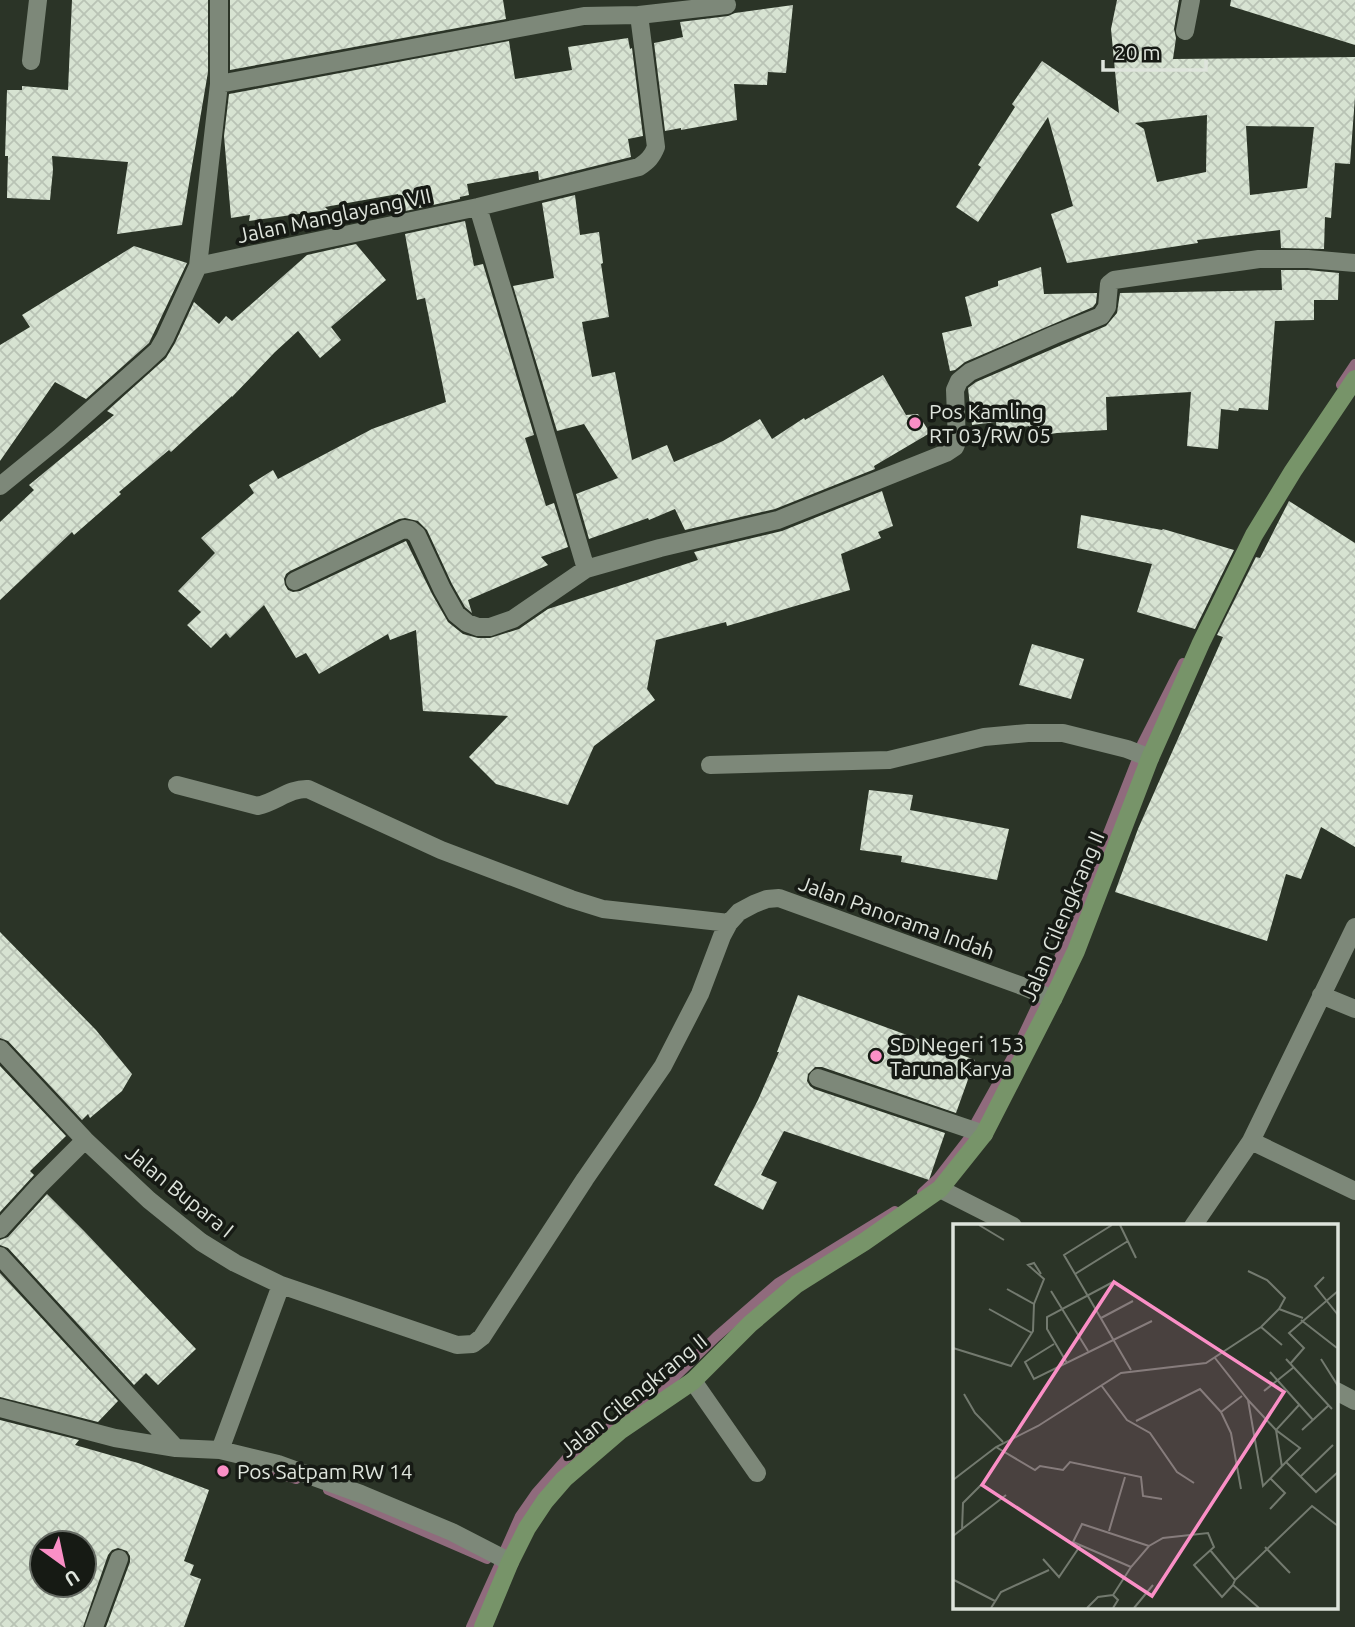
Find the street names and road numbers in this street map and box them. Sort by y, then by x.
street label: Jalan Manglayang VII [235,183,433,247]
street label: Jalan Cilengkrang II [1015,827,1109,1005]
street label: Jalan Panorama Indah [796,870,998,964]
street label: Jalan Bupara I [121,1140,239,1242]
street label: Jalan Cilengkrang II [555,1328,711,1462]

